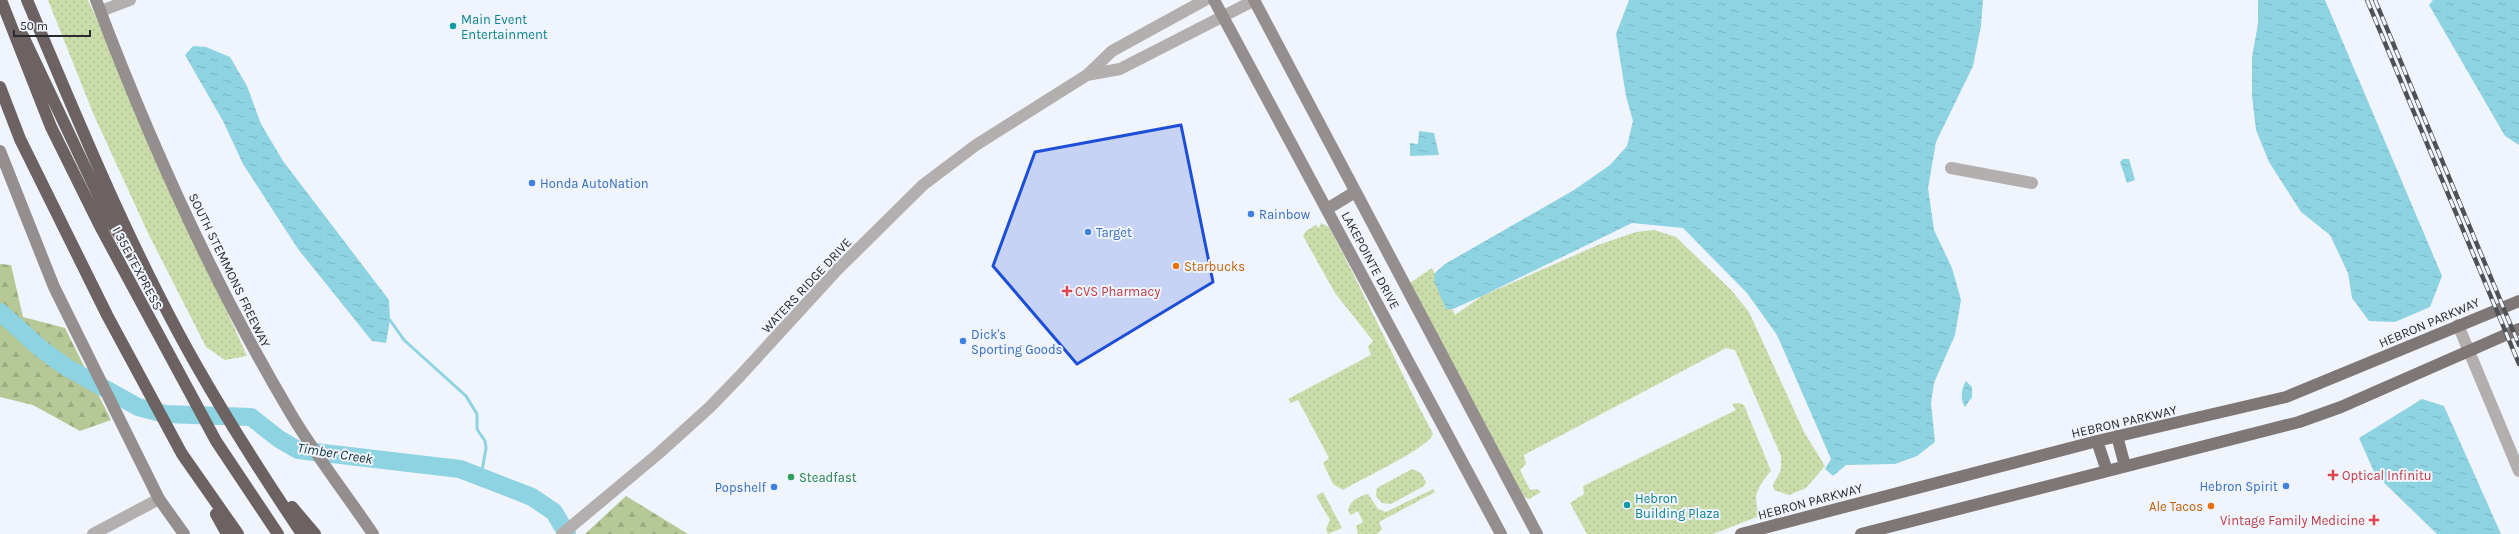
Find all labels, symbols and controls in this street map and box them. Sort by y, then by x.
scale bar [14,12,90,38]
place label: Main Event Entertainment [461,12,548,42]
text: 50 m [20,19,48,33]
marker: Main Event Entertainment [448,21,458,31]
place label: Honda AutoNation [540,176,649,191]
marker: Honda AutoNation [527,178,537,188]
street label: SOUTH STEMMONS FREEWAY [186,191,274,350]
place label: Rainbow [1259,207,1311,222]
marker: Rainbow [1246,209,1256,219]
street label: LAKEPOINTE DRIVE [1338,209,1403,312]
street label: I 35E TEXPRESS [109,224,166,313]
place label: Target [1096,225,1132,240]
marker: Target [1083,227,1093,237]
street label: WATERS RIDGE DRIVE [758,235,854,336]
place label: Starbucks [1184,259,1245,274]
marker: Starbucks [1171,261,1181,271]
place label: CVS Pharmacy [1075,284,1160,299]
marker: CVS Pharmacy [1062,286,1072,296]
street label: HEBRON PARKWAY [2377,294,2482,350]
place label: Dick's Sporting Goods [971,327,1063,357]
marker: Dick's Sporting Goods [958,336,968,346]
street label: HEBRON PARKWAY [2070,402,2178,441]
water label: Timber Creek [296,439,375,468]
place label: Optical Infinitu [2342,468,2432,483]
marker: Optical Infinitu [2327,469,2339,481]
place label: Steadfast [799,470,857,485]
marker: Steadfast [786,472,796,482]
place label: Hebron Spirit [2199,479,2278,494]
place label: Popshelf [715,480,767,495]
street label: HEBRON PARKWAY [1756,480,1864,523]
marker: Hebron Spirit [2281,481,2291,491]
marker: Popshelf [769,482,779,492]
place label: Hebron Building Plaza [1635,491,1720,521]
place label: Ale Tacos [2149,499,2203,514]
marker: Hebron Building Plaza [1622,500,1632,510]
marker: Ale Tacos [2206,501,2216,511]
place label: Vintage Family Medicine [2220,513,2365,528]
marker: Vintage Family Medicine [2368,514,2380,526]

